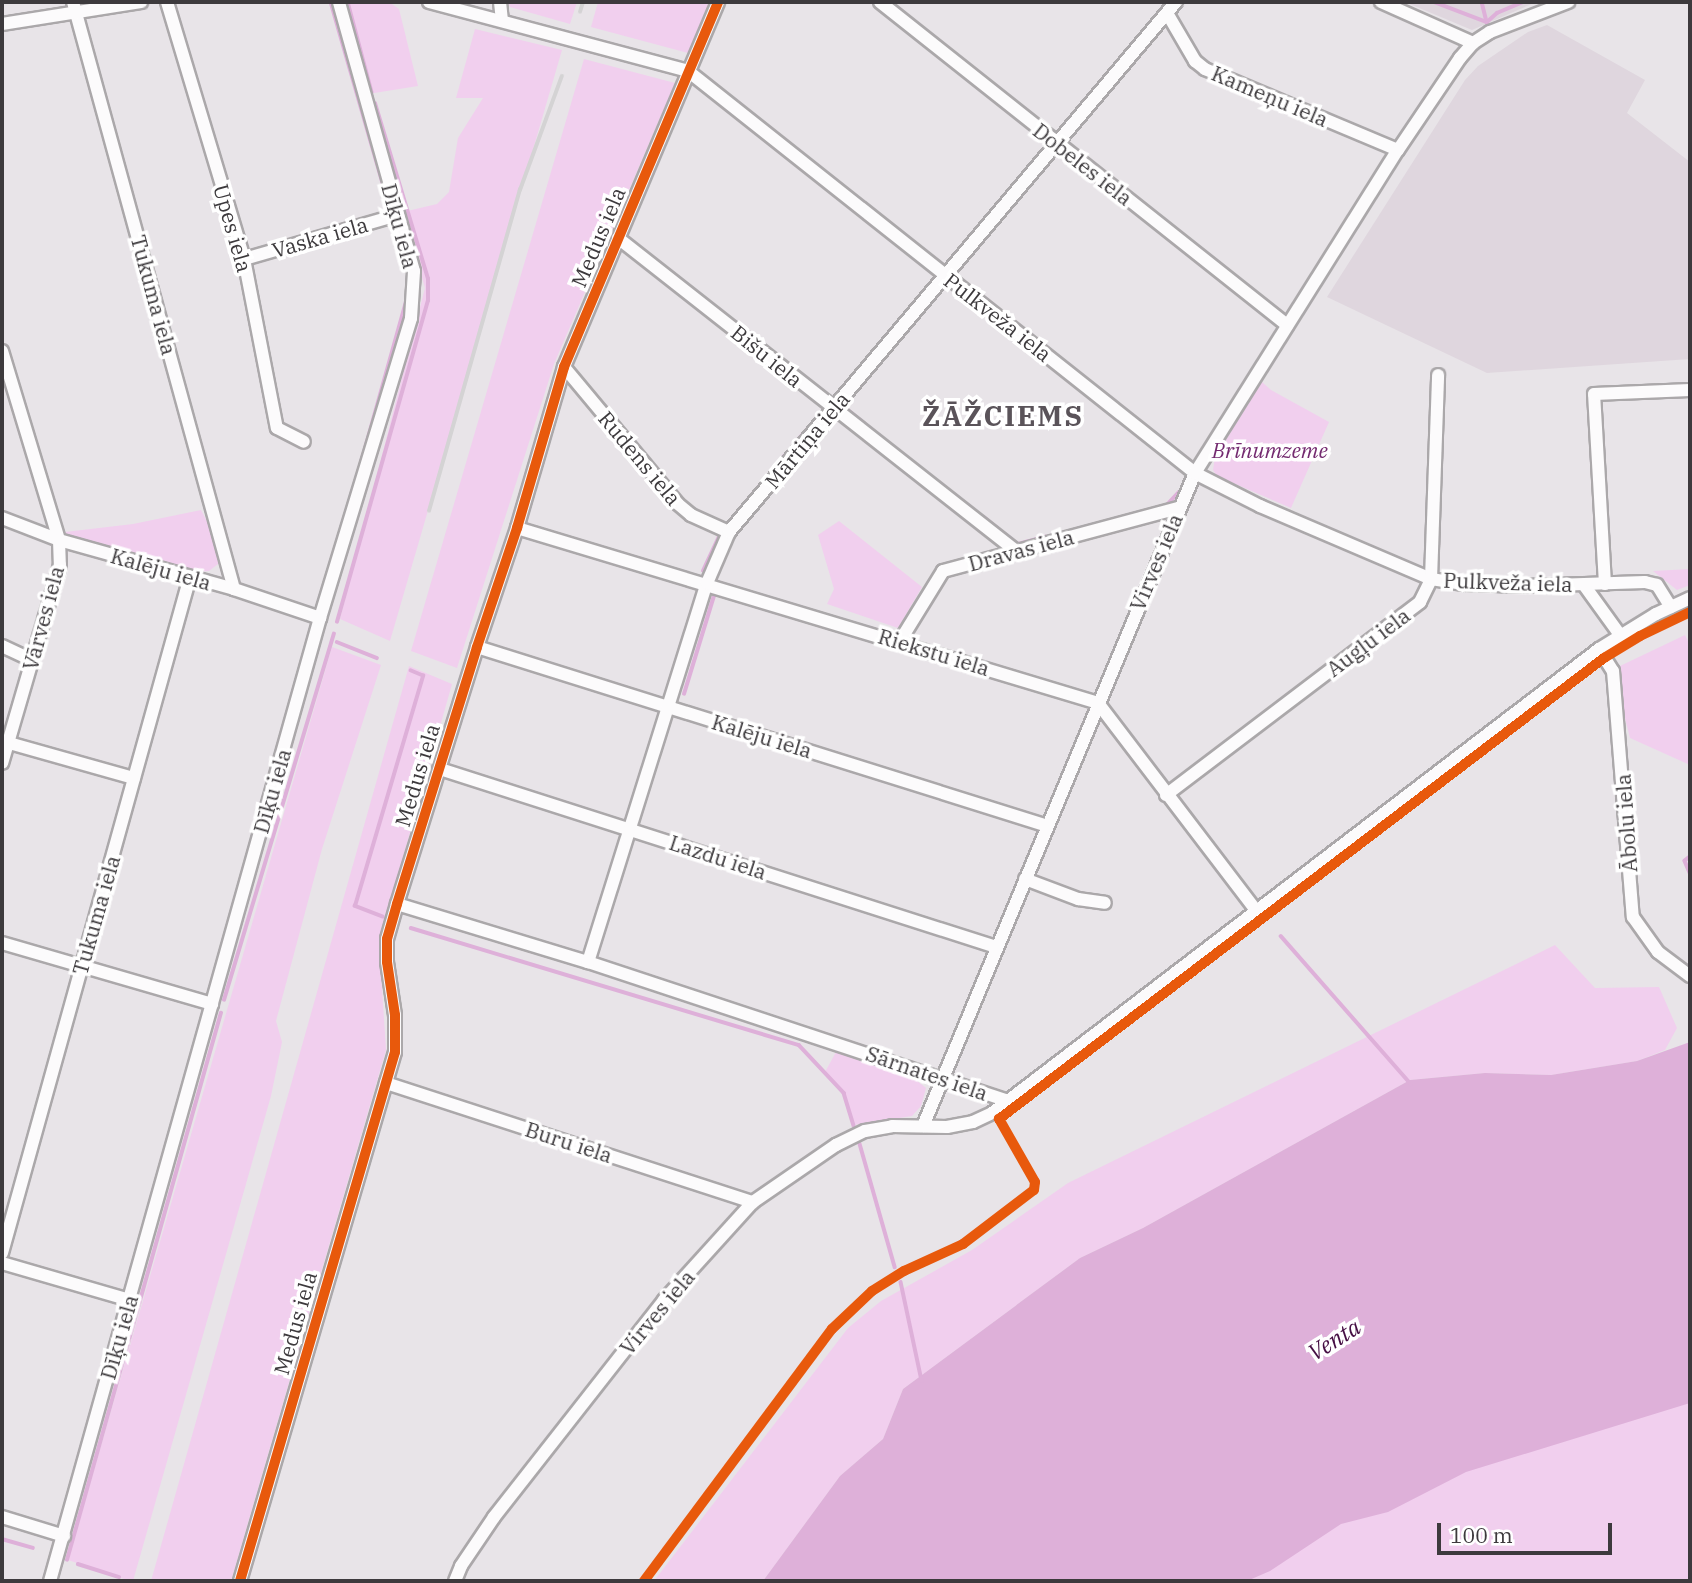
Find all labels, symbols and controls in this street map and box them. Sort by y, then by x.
street label: Kameņu iela [1208,60,1332,132]
street label: Dobeles iela [1028,117,1138,211]
street label: Upes iela [208,181,258,275]
street label: Dīķu iela [377,181,423,271]
street label: Medus iela [566,183,630,291]
street label: Vaska iela [269,211,371,263]
street label: Tukuma iela [126,232,182,358]
street label: Pulkveža iela [939,267,1057,367]
street label: Bišu iela [726,320,808,392]
street label: Mārtiņa iela [759,386,855,494]
district label: ŽĀŽCIEMS [923,399,1083,433]
street label: Rudens iela [593,406,687,510]
park label: Brīnumzeme [1212,437,1328,463]
street label: Virves iela [1124,510,1188,614]
street label: Dravas iela [965,524,1077,576]
street label: Kalēju iela [108,543,214,595]
street label: Vārves iela [17,563,69,673]
street label: Pulkveža iela [1443,567,1573,597]
street label: Augļu iela [1321,602,1415,682]
street label: Riekstu iela [875,623,993,681]
street label: Kalēju iela [709,709,815,763]
street label: Medus iela [389,720,445,830]
street label: Dīķu iela [248,746,296,836]
street label: Ābolu iela [1610,773,1642,873]
street label: Lazdu iela [666,829,770,885]
street label: Tukuma iela [67,852,125,978]
street label: Sārnates iela [863,1040,991,1106]
street label: Buru iela [522,1116,616,1168]
street label: Virves iela [614,1264,700,1360]
street label: Medus iela [268,1268,322,1378]
street label: Dīķu iela [95,1292,143,1382]
water label: Venta [1303,1312,1365,1366]
scale bar [1440,1510,1615,1554]
text: 100 m [1450,1521,1513,1549]

